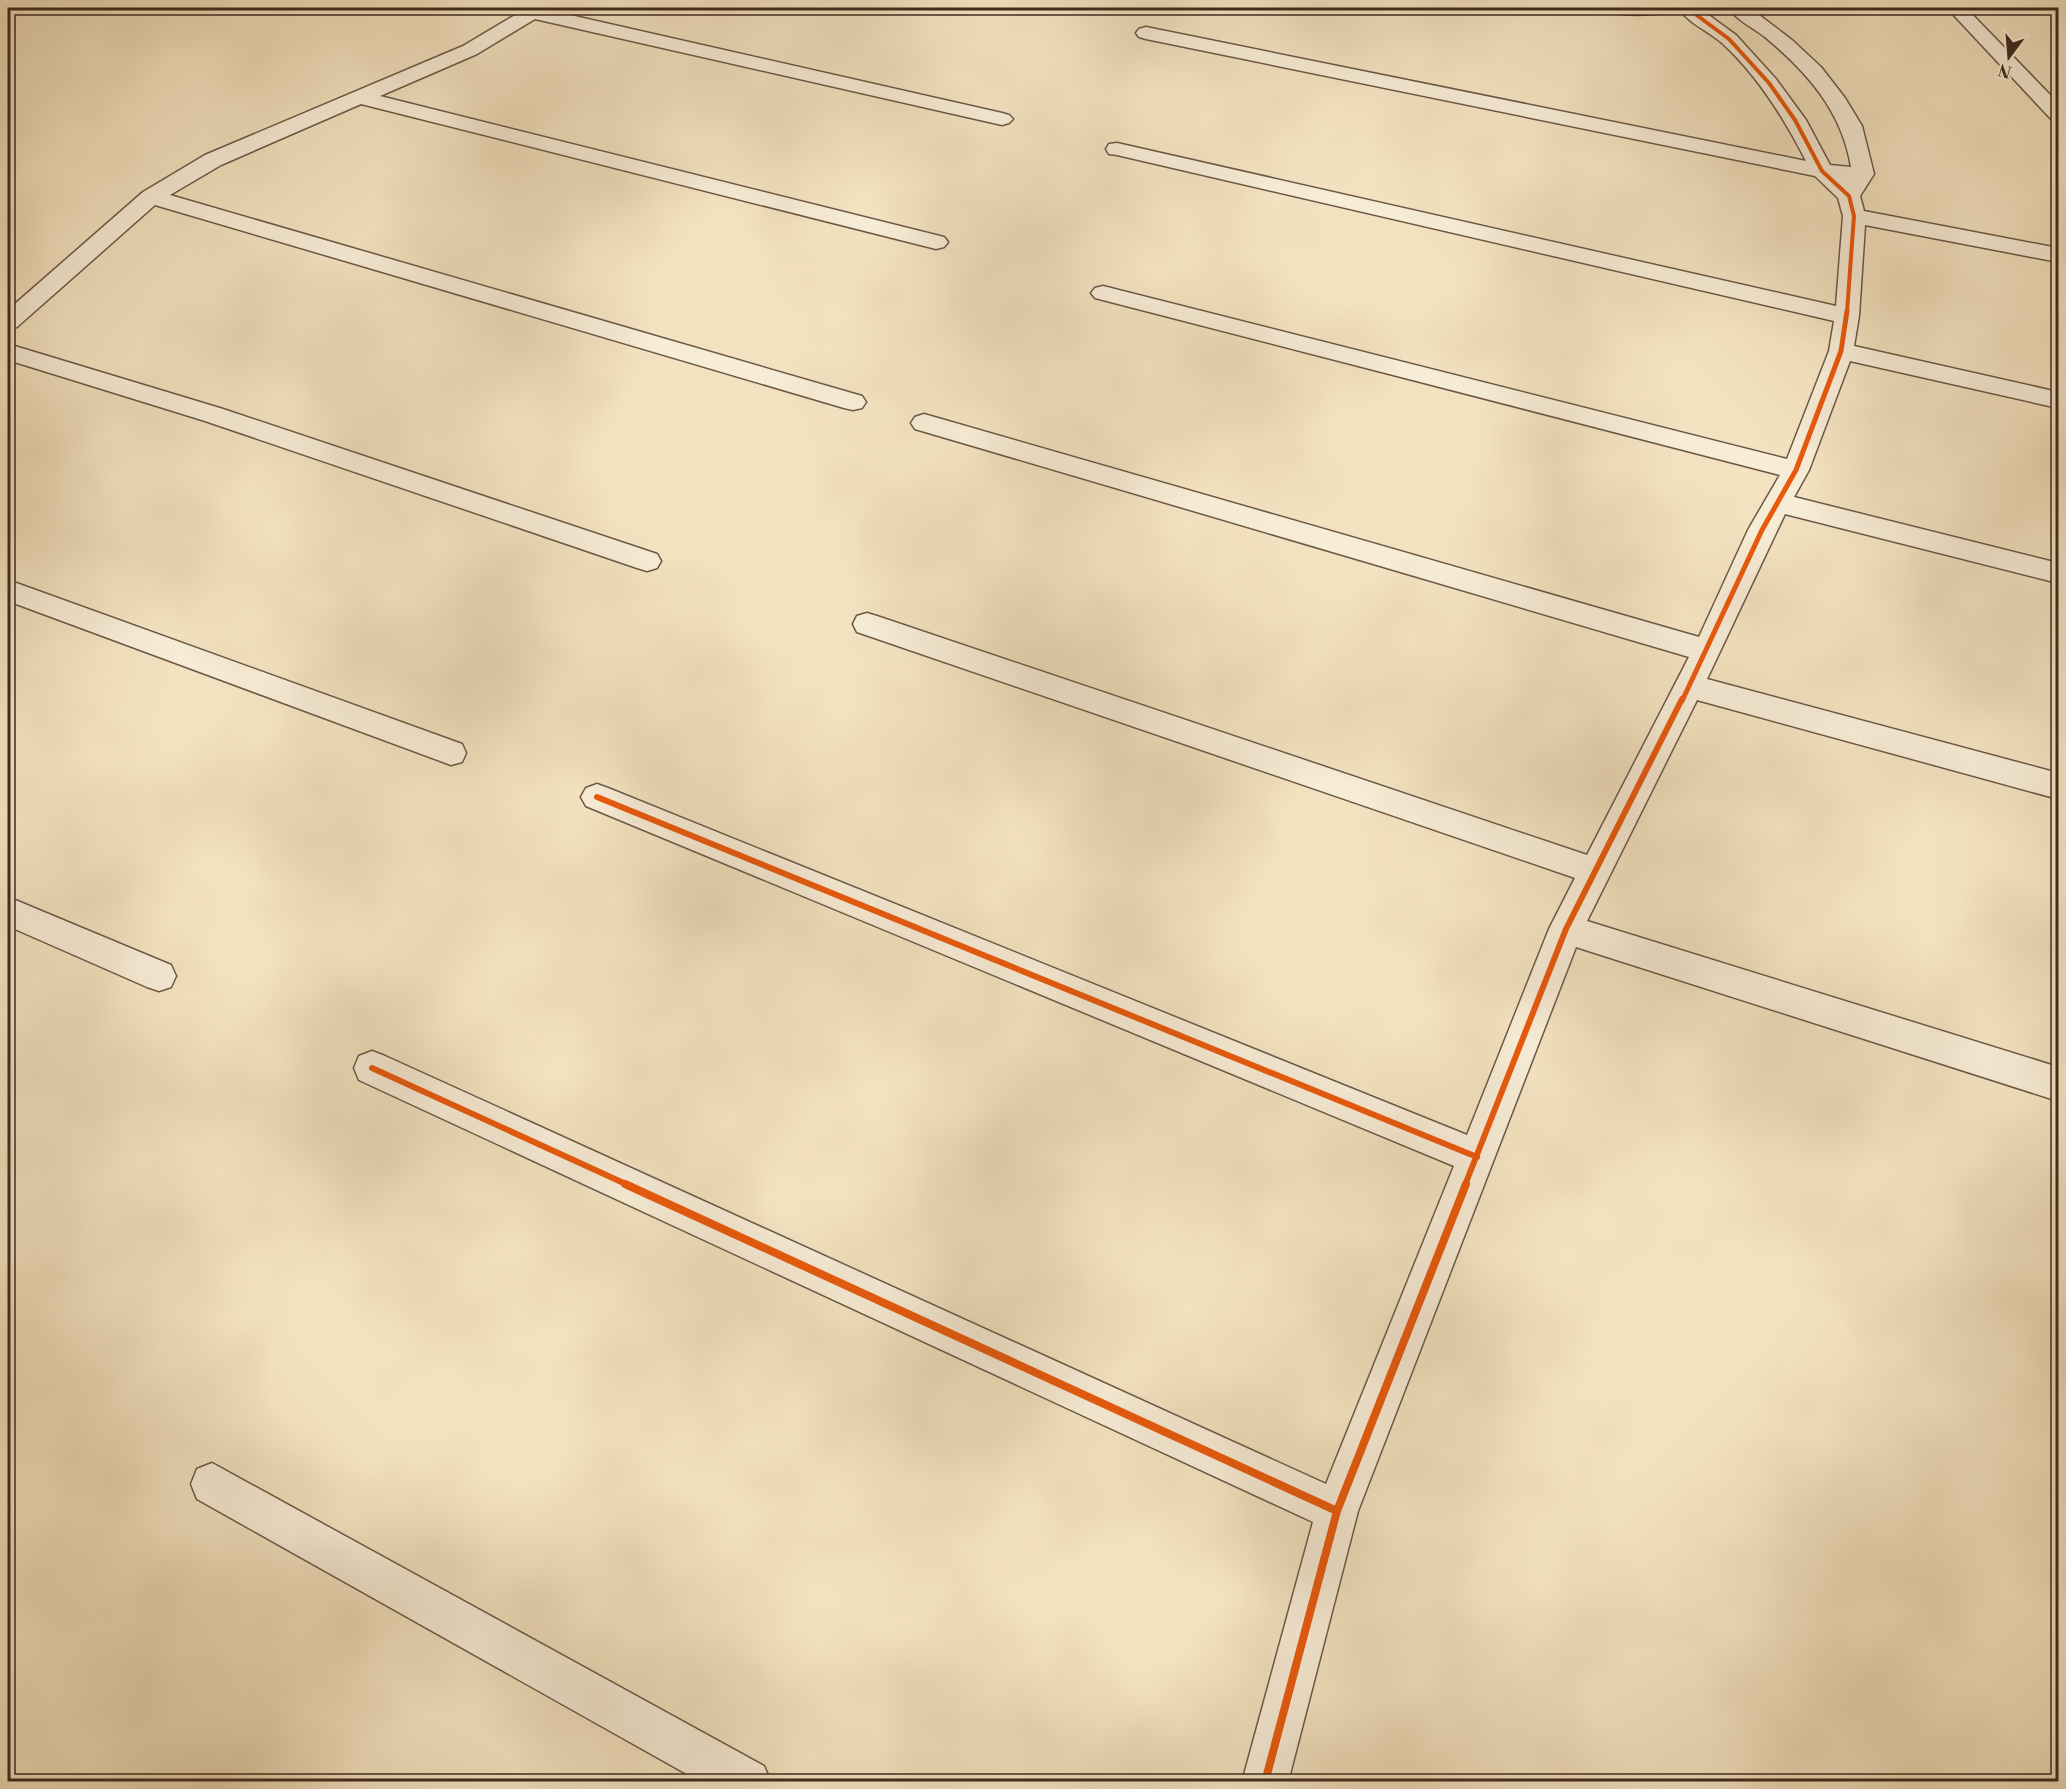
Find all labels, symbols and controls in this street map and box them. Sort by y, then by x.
north arrow [1979,27,2039,87]
text: N [1996,59,2014,82]

